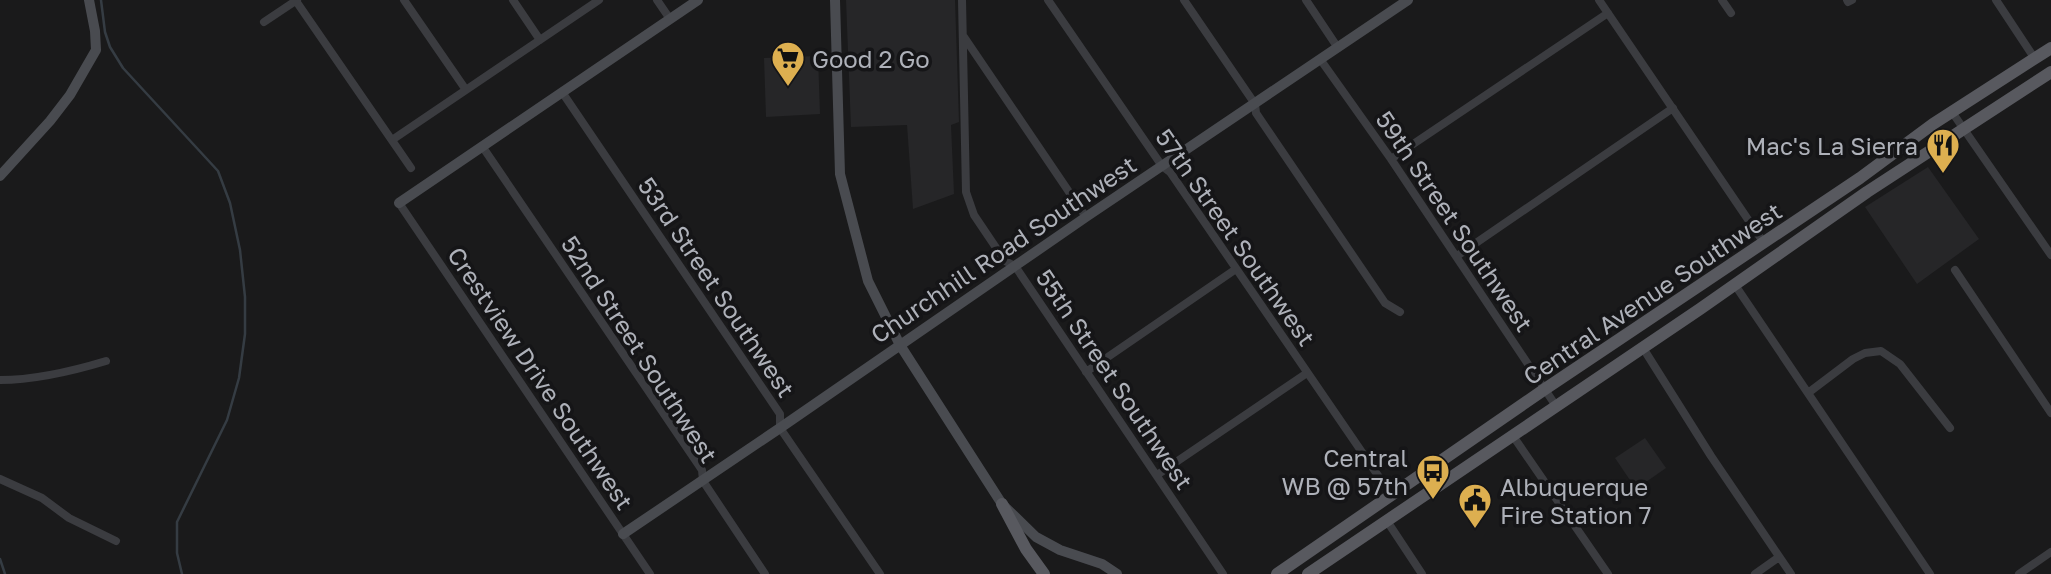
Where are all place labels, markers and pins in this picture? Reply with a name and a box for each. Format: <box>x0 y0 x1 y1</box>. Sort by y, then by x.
supermarket icon: Good 2 Go <box>769 39 807 88</box>
place label: Good 2 Go <box>812 44 930 73</box>
restaurant icon: Mac's La Sierra <box>1924 126 1962 175</box>
place label: Mac's La Sierra <box>1746 131 1918 160</box>
place label: Central WB @ 57th <box>1281 443 1408 500</box>
bus stop icon: Central WB @ 57th <box>1414 452 1452 501</box>
place label: Albuquerque Fire Station 7 <box>1500 472 1651 529</box>
public building icon: Albuquerque Fire Station 7 <box>1456 481 1494 530</box>

